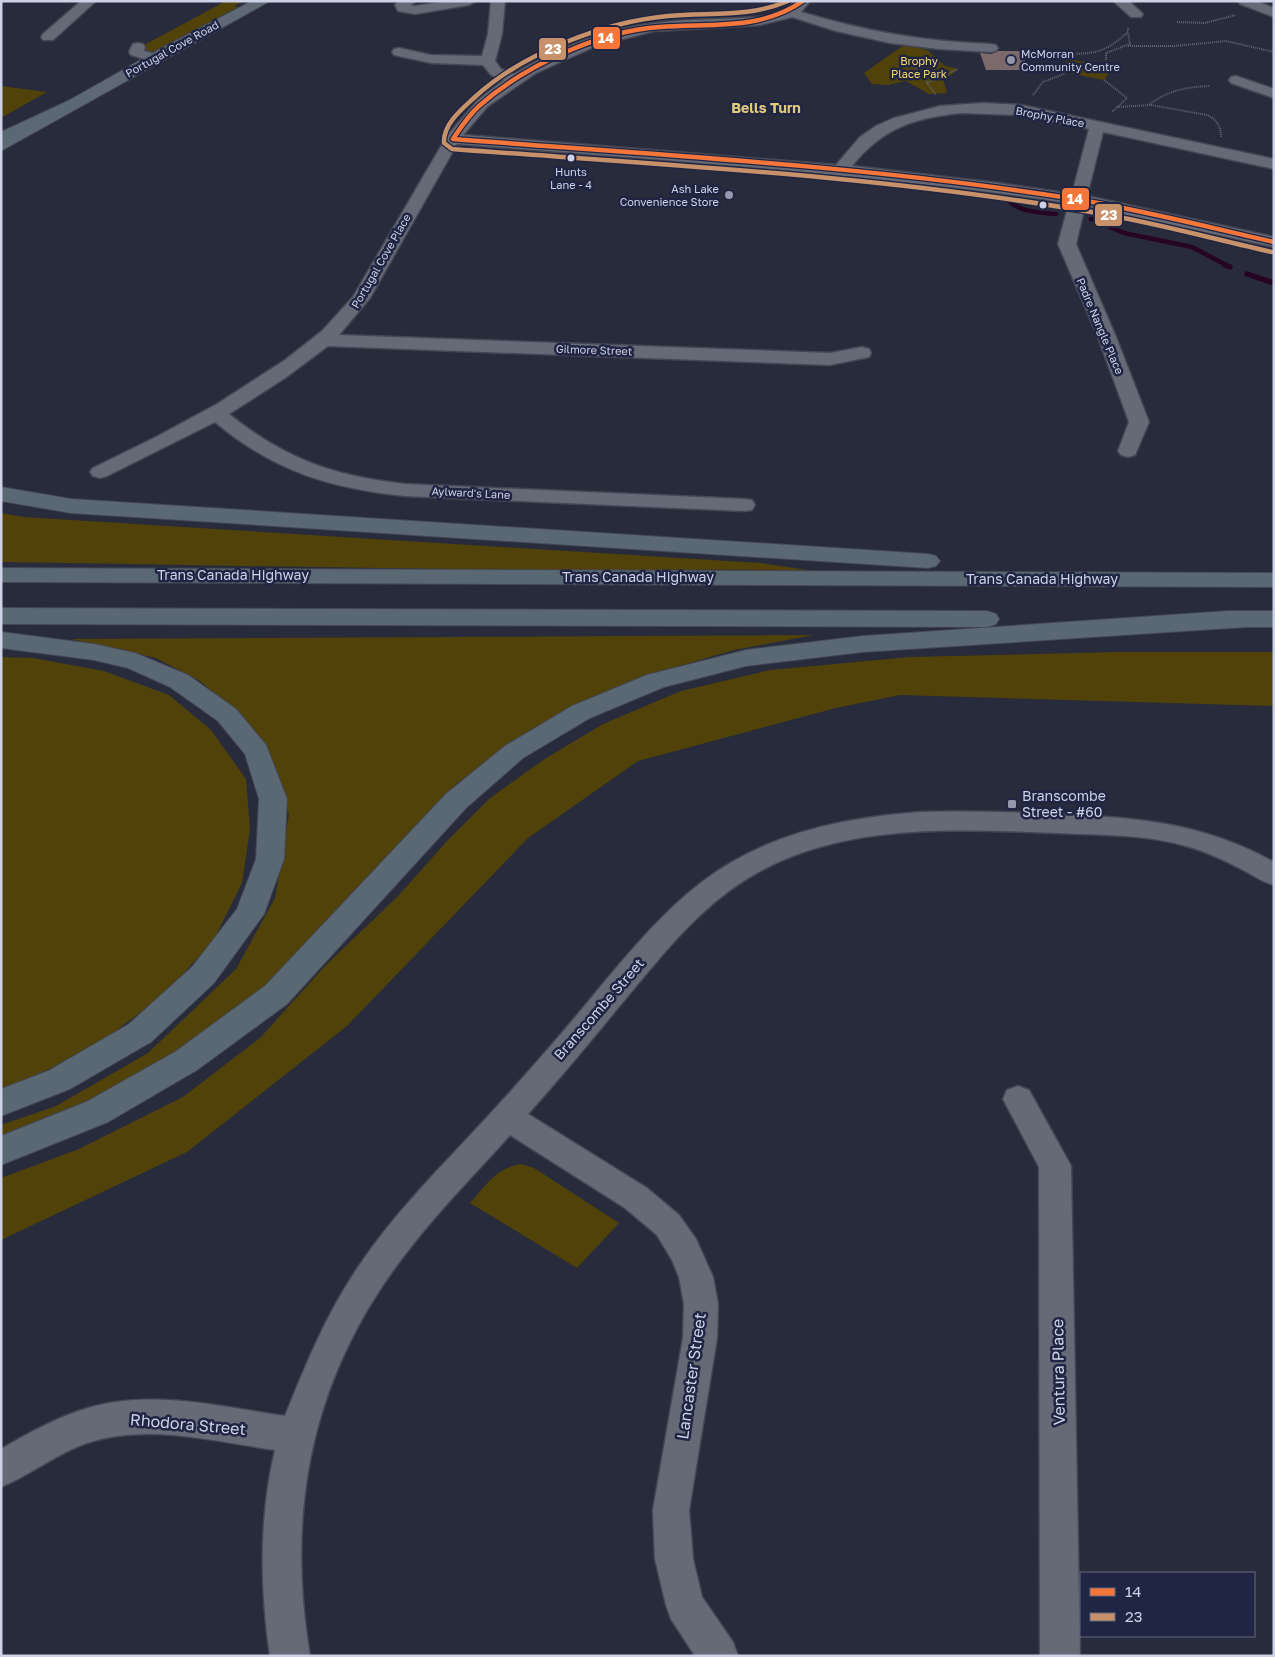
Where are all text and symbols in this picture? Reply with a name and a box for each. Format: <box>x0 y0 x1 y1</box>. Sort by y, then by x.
street label: Portugal Cove Road <box>123 18 221 80</box>
line badge: 14 <box>592 26 621 50</box>
text: 14 <box>598 29 614 46</box>
line badge: 23 <box>538 37 567 61</box>
text: 23 <box>544 40 562 57</box>
place label: McMorran Community Centre <box>1021 47 1120 73</box>
park label: Brophy Place Park <box>891 54 947 80</box>
marker: McMorran Community Centre <box>1005 54 1017 66</box>
district label: Bells Turn <box>731 99 801 116</box>
street label: Brophy Place <box>1015 103 1086 130</box>
marker: Hunts Lane - 4 <box>566 153 576 163</box>
place label: Hunts Lane - 4 <box>550 165 592 191</box>
place label: Ash Lake Convenience Store <box>620 182 719 208</box>
line badge: 14 <box>1061 187 1090 211</box>
marker: Ash Lake Convenience Store <box>723 189 735 201</box>
text: 14 <box>1067 190 1083 207</box>
unlabelled marker <box>1038 200 1048 210</box>
line badge: 23 <box>1094 203 1123 227</box>
text: 23 <box>1100 206 1118 223</box>
street label: Portugal Cove Place <box>348 211 413 310</box>
street label: Padre Nangle Place <box>1074 276 1127 376</box>
street label: Gilmore Street <box>556 342 632 357</box>
street label: Aylward's Lane <box>431 484 511 501</box>
street label: Trans Canada Highway <box>157 566 309 583</box>
street label: Trans Canada Highway <box>562 568 714 585</box>
street label: Trans Canada Highway <box>966 570 1118 587</box>
place label: Branscombe Street - #60 <box>1022 787 1106 820</box>
marker: Branscombe Street - #60 <box>1006 798 1018 810</box>
street label: Branscombe Street <box>550 955 647 1063</box>
street label: Lancaster Street <box>672 1311 710 1441</box>
street label: Ventura Place <box>1047 1319 1069 1425</box>
street label: Rhodora Street <box>129 1409 247 1439</box>
legend <box>1080 1572 1255 1637</box>
text: 14 <box>1125 1582 1141 1600</box>
text: 23 <box>1125 1607 1142 1625</box>

